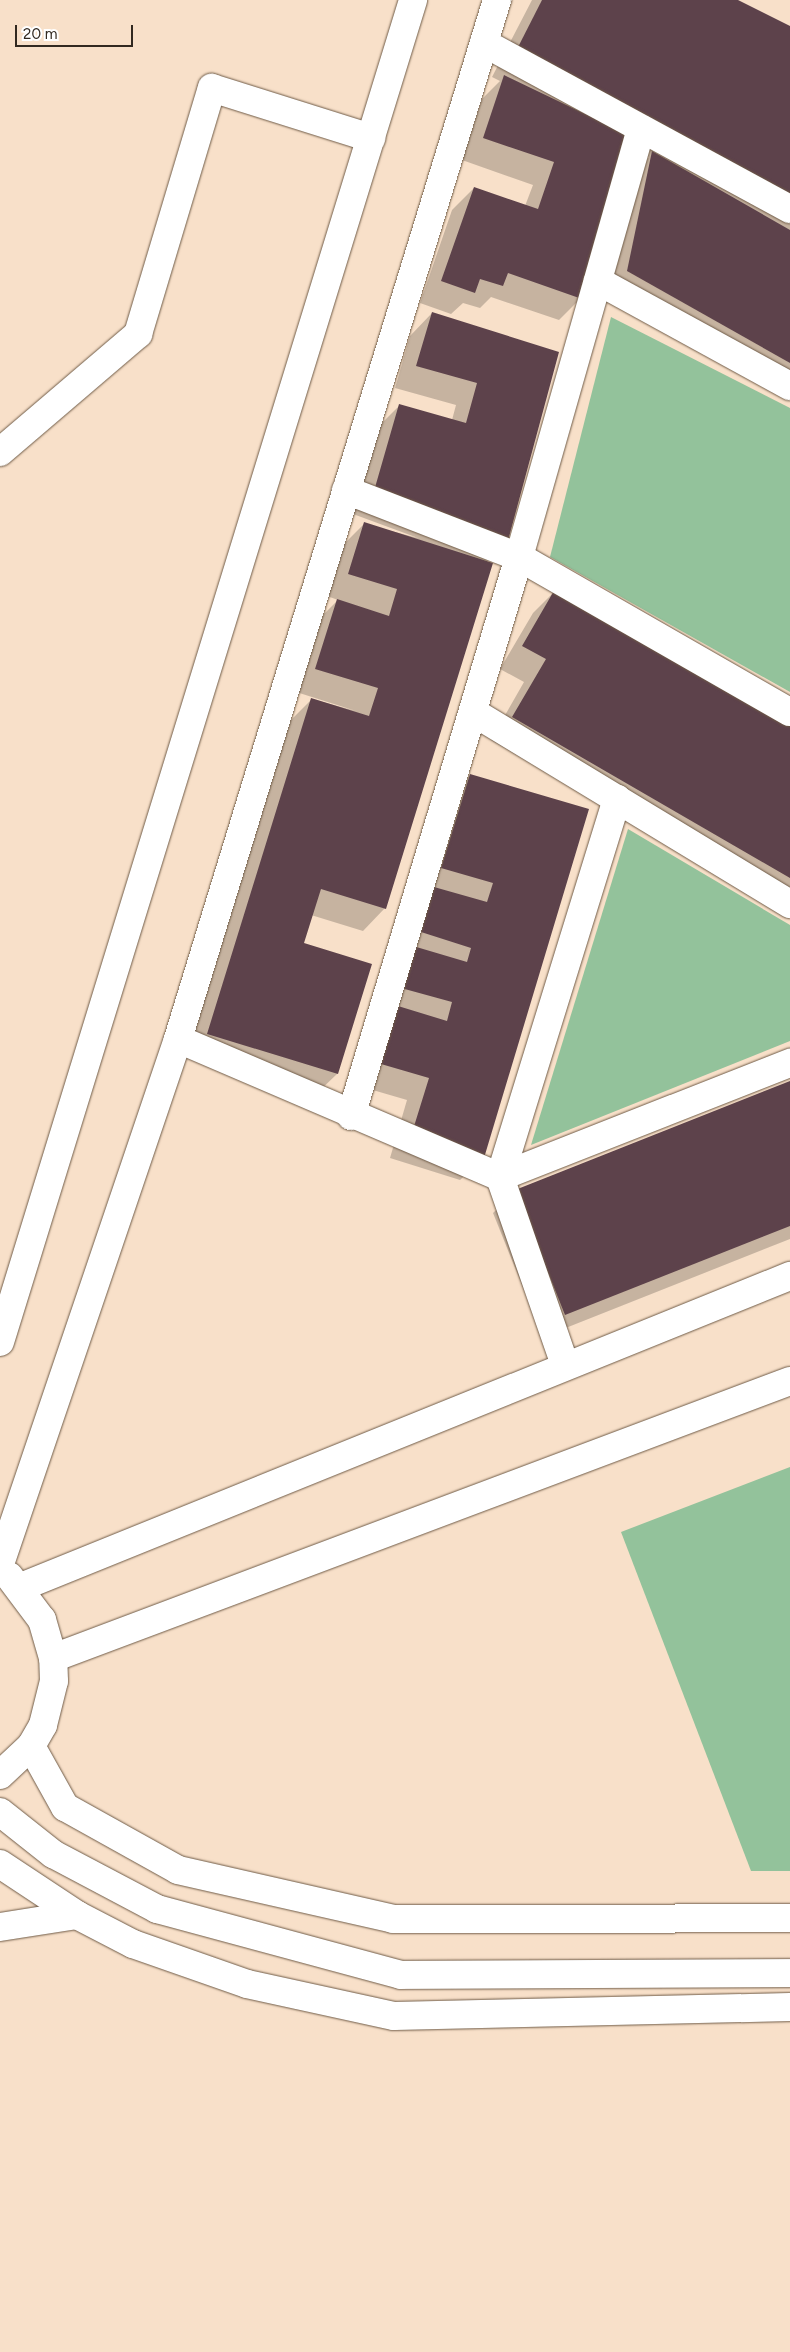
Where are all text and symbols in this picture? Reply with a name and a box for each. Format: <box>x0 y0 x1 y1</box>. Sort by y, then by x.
scale bar <box>18 15 135 47</box>
text: 20 m <box>23 25 57 43</box>

